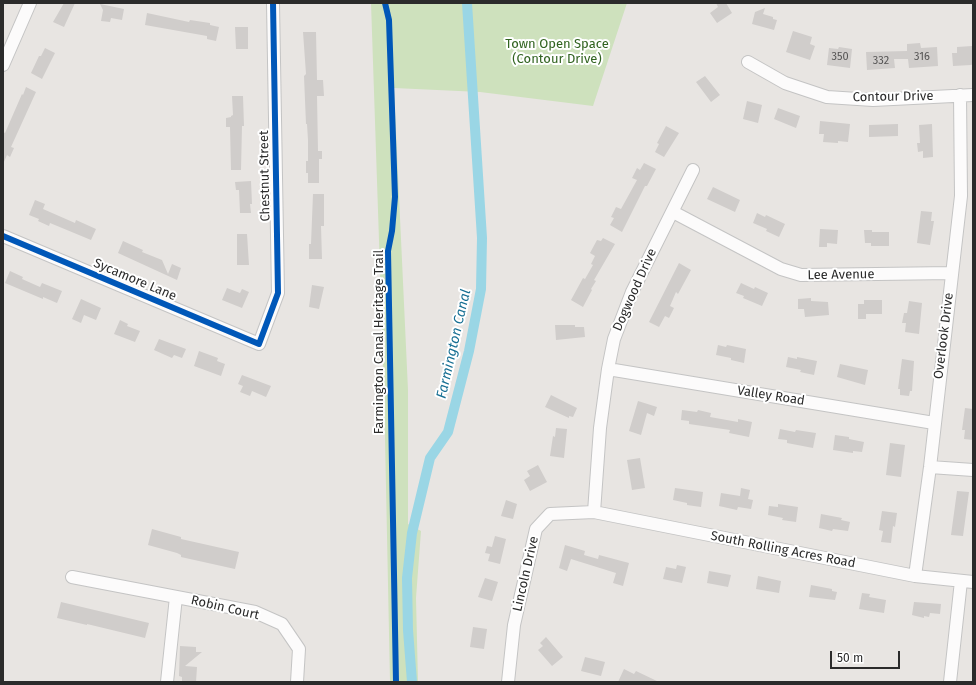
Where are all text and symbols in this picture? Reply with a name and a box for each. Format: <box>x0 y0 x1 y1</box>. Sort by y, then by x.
park label: Town Open Space (Contour Drive) <box>505 36 609 67</box>
house number: 350 <box>831 50 849 64</box>
house number: 316 <box>914 50 930 64</box>
house number: 332 <box>873 54 889 68</box>
street label: Contour Drive <box>852 88 934 106</box>
street label: Chestnut Street <box>256 130 274 222</box>
street label: Dogwood Drive <box>610 246 660 334</box>
street label: Farmington Canal Heritage Trail <box>371 250 387 434</box>
street label: Sycamore Lane <box>91 256 179 304</box>
street label: Lee Avenue <box>807 267 875 283</box>
water label: Farmington Canal <box>433 288 475 400</box>
street label: Overlook Drive <box>931 292 957 380</box>
street label: Valley Road <box>736 383 806 409</box>
street label: South Rolling Acres Road <box>709 528 857 572</box>
street label: Lincoln Drive <box>510 535 542 613</box>
street label: Robin Court <box>189 593 261 623</box>
scale bar <box>832 643 902 669</box>
text: 50 m <box>837 651 863 665</box>

